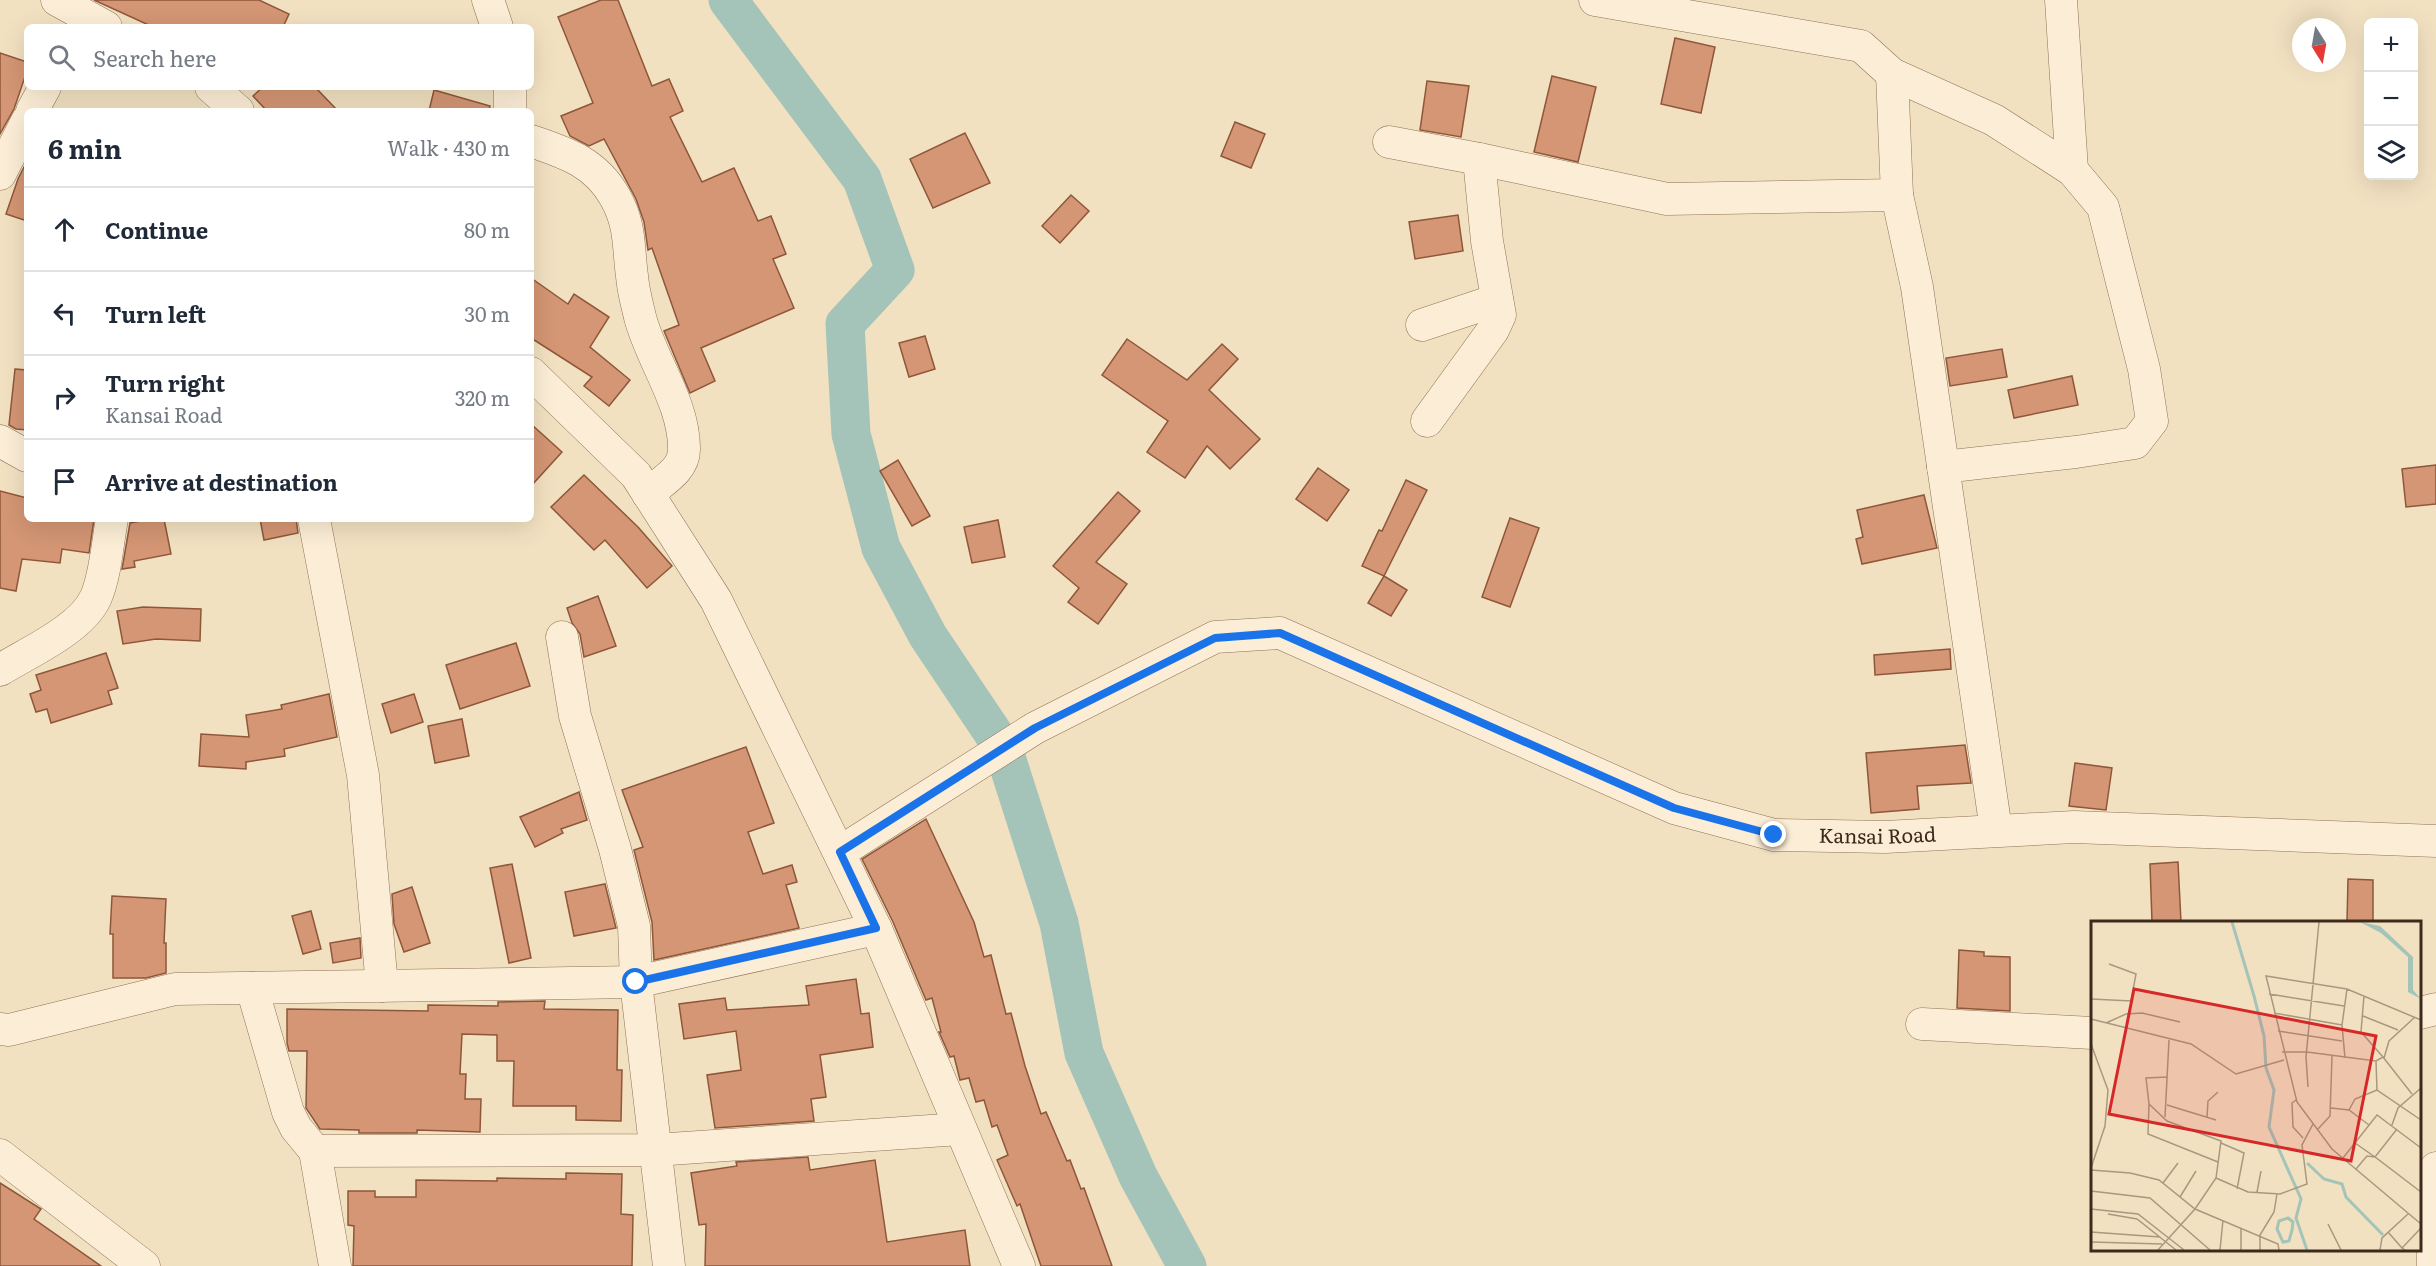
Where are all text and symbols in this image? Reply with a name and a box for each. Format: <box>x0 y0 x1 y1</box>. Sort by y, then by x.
north arrow <box>2292 18 2346 72</box>
map controls <box>2364 18 2418 180</box>
button: + <box>2364 18 2418 72</box>
search box <box>24 24 534 90</box>
icon: search <box>45 41 78 74</box>
text: Search here <box>93 41 216 74</box>
button: − <box>2364 72 2418 126</box>
button: layers <box>2364 126 2418 180</box>
text: 6 min <box>48 128 122 167</box>
text: Walk · 430 m <box>387 132 510 162</box>
icon: ahead <box>48 213 81 246</box>
text: Continue <box>105 213 208 246</box>
text: 80 m <box>464 214 510 244</box>
icon: left <box>48 297 81 330</box>
text: Turn left <box>105 297 206 330</box>
text: 30 m <box>464 298 510 328</box>
text: Turn right <box>105 366 225 399</box>
icon: right <box>48 381 81 414</box>
text: 320 m <box>455 382 510 412</box>
text: Kansai Road <box>105 399 222 429</box>
icon: arrive <box>48 465 81 498</box>
text: Arrive at destination <box>105 465 338 498</box>
street label: Kansai Road <box>1818 817 1937 850</box>
route end <box>1760 821 1786 847</box>
inset map <box>2091 921 2421 1251</box>
route start <box>622 968 648 994</box>

